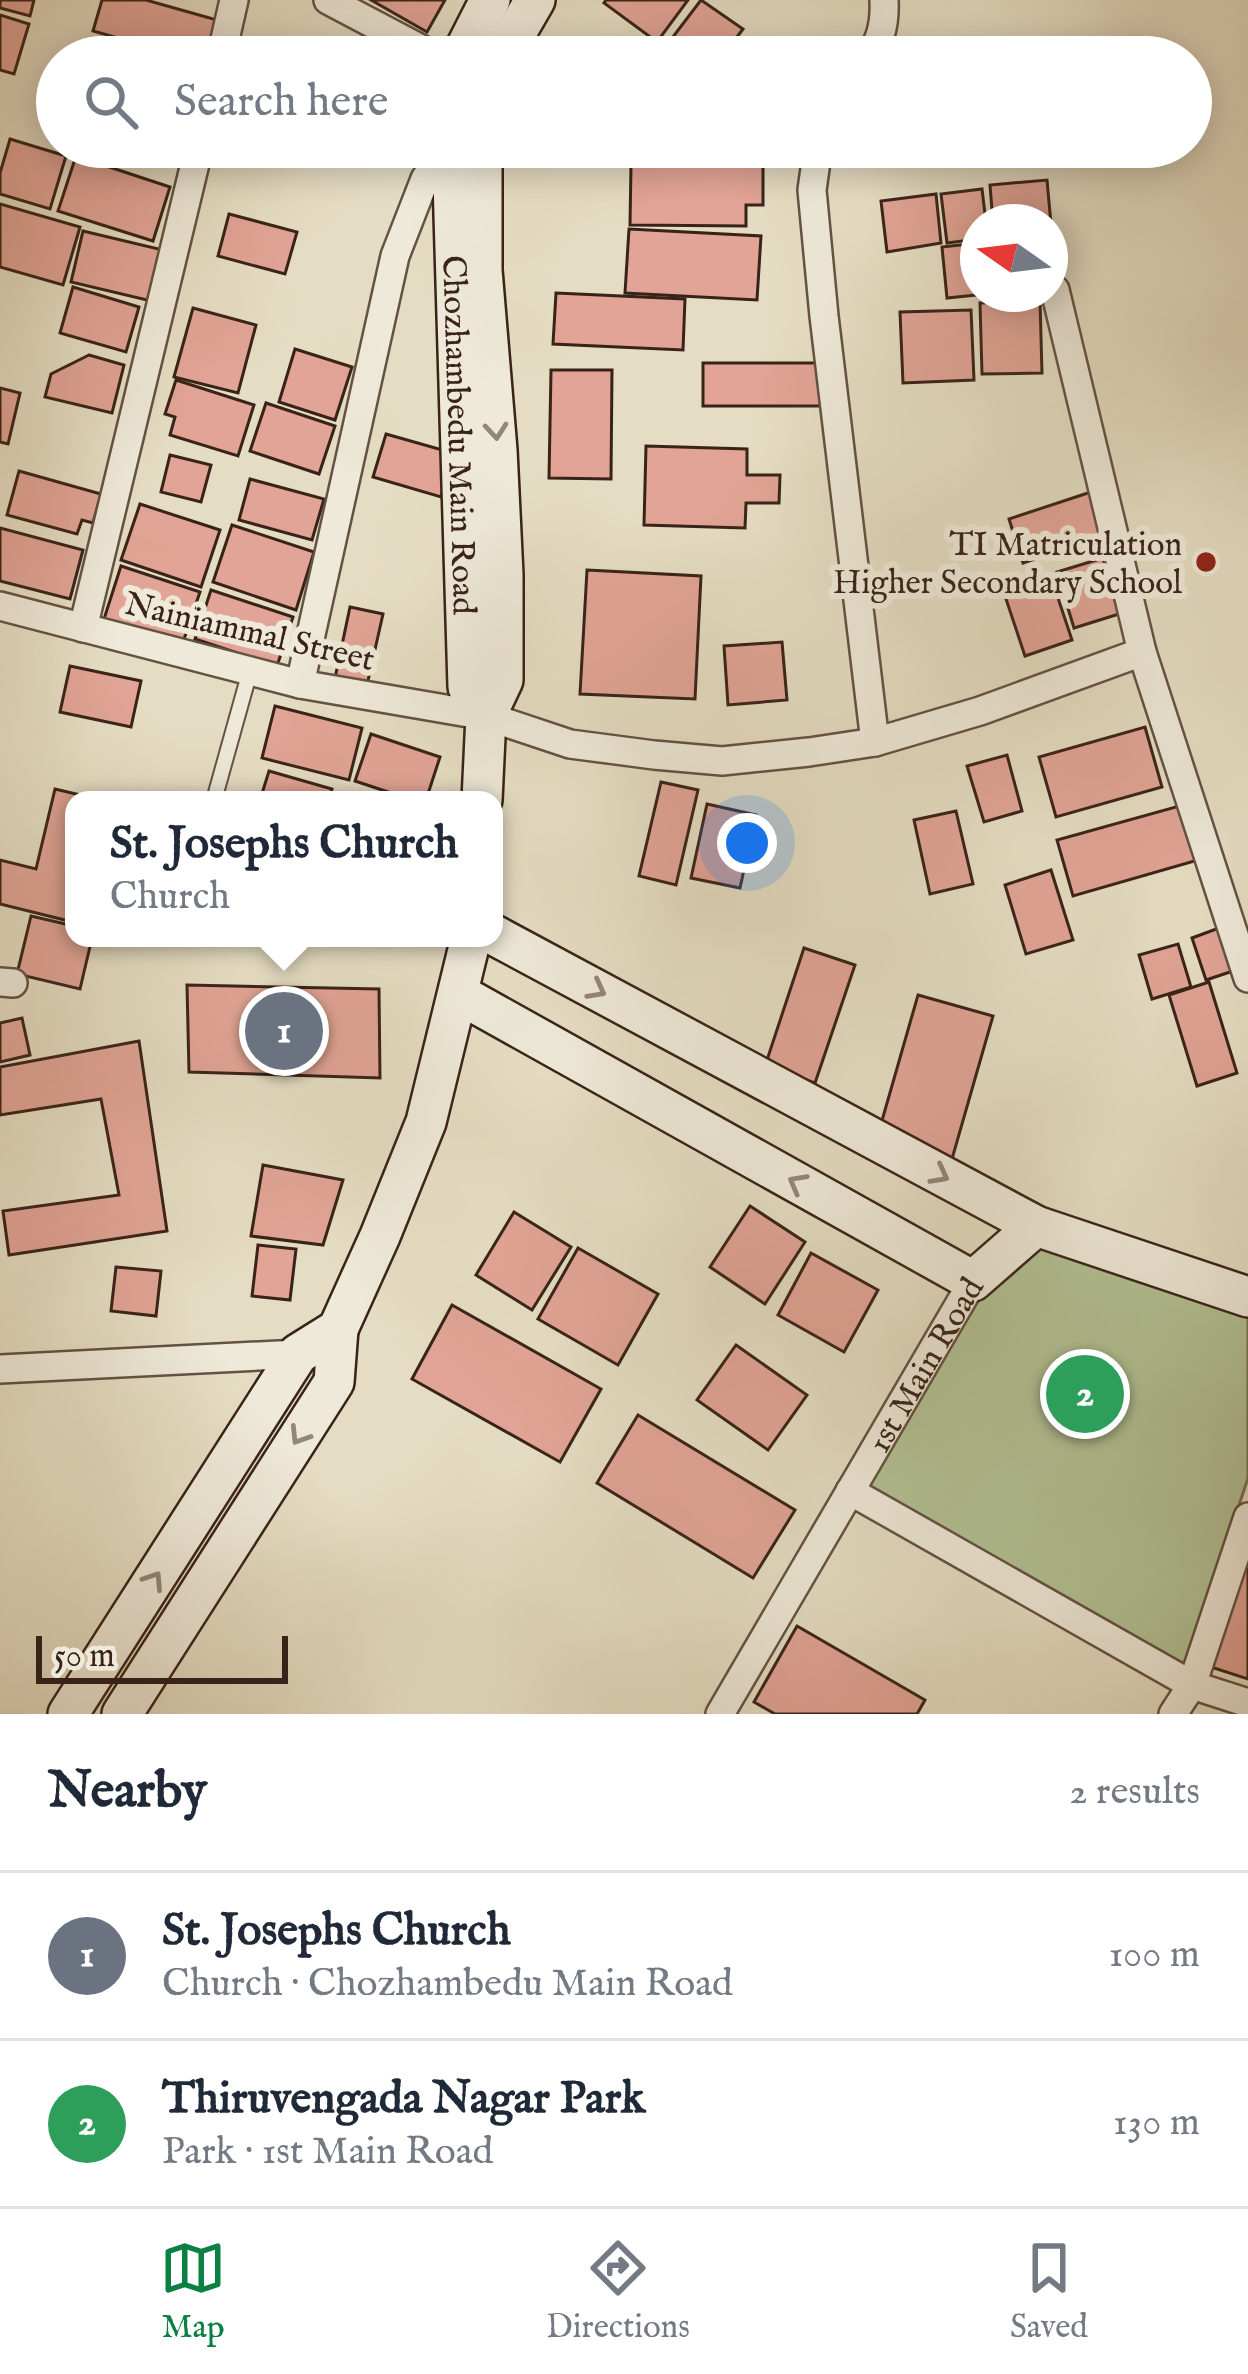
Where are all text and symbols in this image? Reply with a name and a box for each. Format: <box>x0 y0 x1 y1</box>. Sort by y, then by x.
search box <box>36 36 1212 168</box>
icon: search <box>78 69 144 135</box>
text: Search here <box>174 74 388 131</box>
north arrow <box>960 204 1068 312</box>
street label: Chozhambedu Main Road <box>431 255 484 616</box>
one-way arrow <box>483 422 508 441</box>
place label: TI Matriculation Higher Secondary School <box>833 525 1182 605</box>
marker: TI Matriculation Higher Secondary School <box>1193 549 1219 575</box>
street label: Nainiammal Street <box>120 584 378 682</box>
popup <box>65 791 503 947</box>
your location <box>717 813 777 873</box>
text: St. Josephs Church <box>110 816 458 873</box>
text: Church <box>110 873 230 922</box>
one-way arrow <box>585 976 606 999</box>
pin: 1 <box>245 986 323 1076</box>
one-way arrow <box>928 1161 949 1184</box>
one-way arrow <box>789 1175 810 1198</box>
street label: 1st Main Road <box>859 1270 995 1461</box>
pin: 2 <box>1046 1349 1124 1439</box>
one-way arrow <box>292 1422 314 1444</box>
one-way arrow <box>139 1571 162 1593</box>
scale bar <box>36 1630 288 1683</box>
text: 50 m <box>54 1636 115 1678</box>
text: Nearby <box>48 1760 207 1825</box>
text: 2 results <box>1069 1768 1200 1817</box>
text: St. Josephs Church <box>162 1903 511 1960</box>
text: 1 <box>80 1931 94 1980</box>
text: 100 m <box>1109 1931 1200 1980</box>
text: Church · Chozhambedu Main Road <box>162 1960 733 2009</box>
text: Thiruvengada Nagar Park <box>162 2071 645 2128</box>
text: 2 <box>78 2099 96 2148</box>
text: 130 m <box>1113 2099 1200 2148</box>
text: Park · 1st Main Road <box>162 2128 493 2177</box>
tab: Map <box>160 2235 226 2349</box>
tab: Directions <box>546 2235 690 2349</box>
tab: Saved <box>1010 2235 1088 2349</box>

